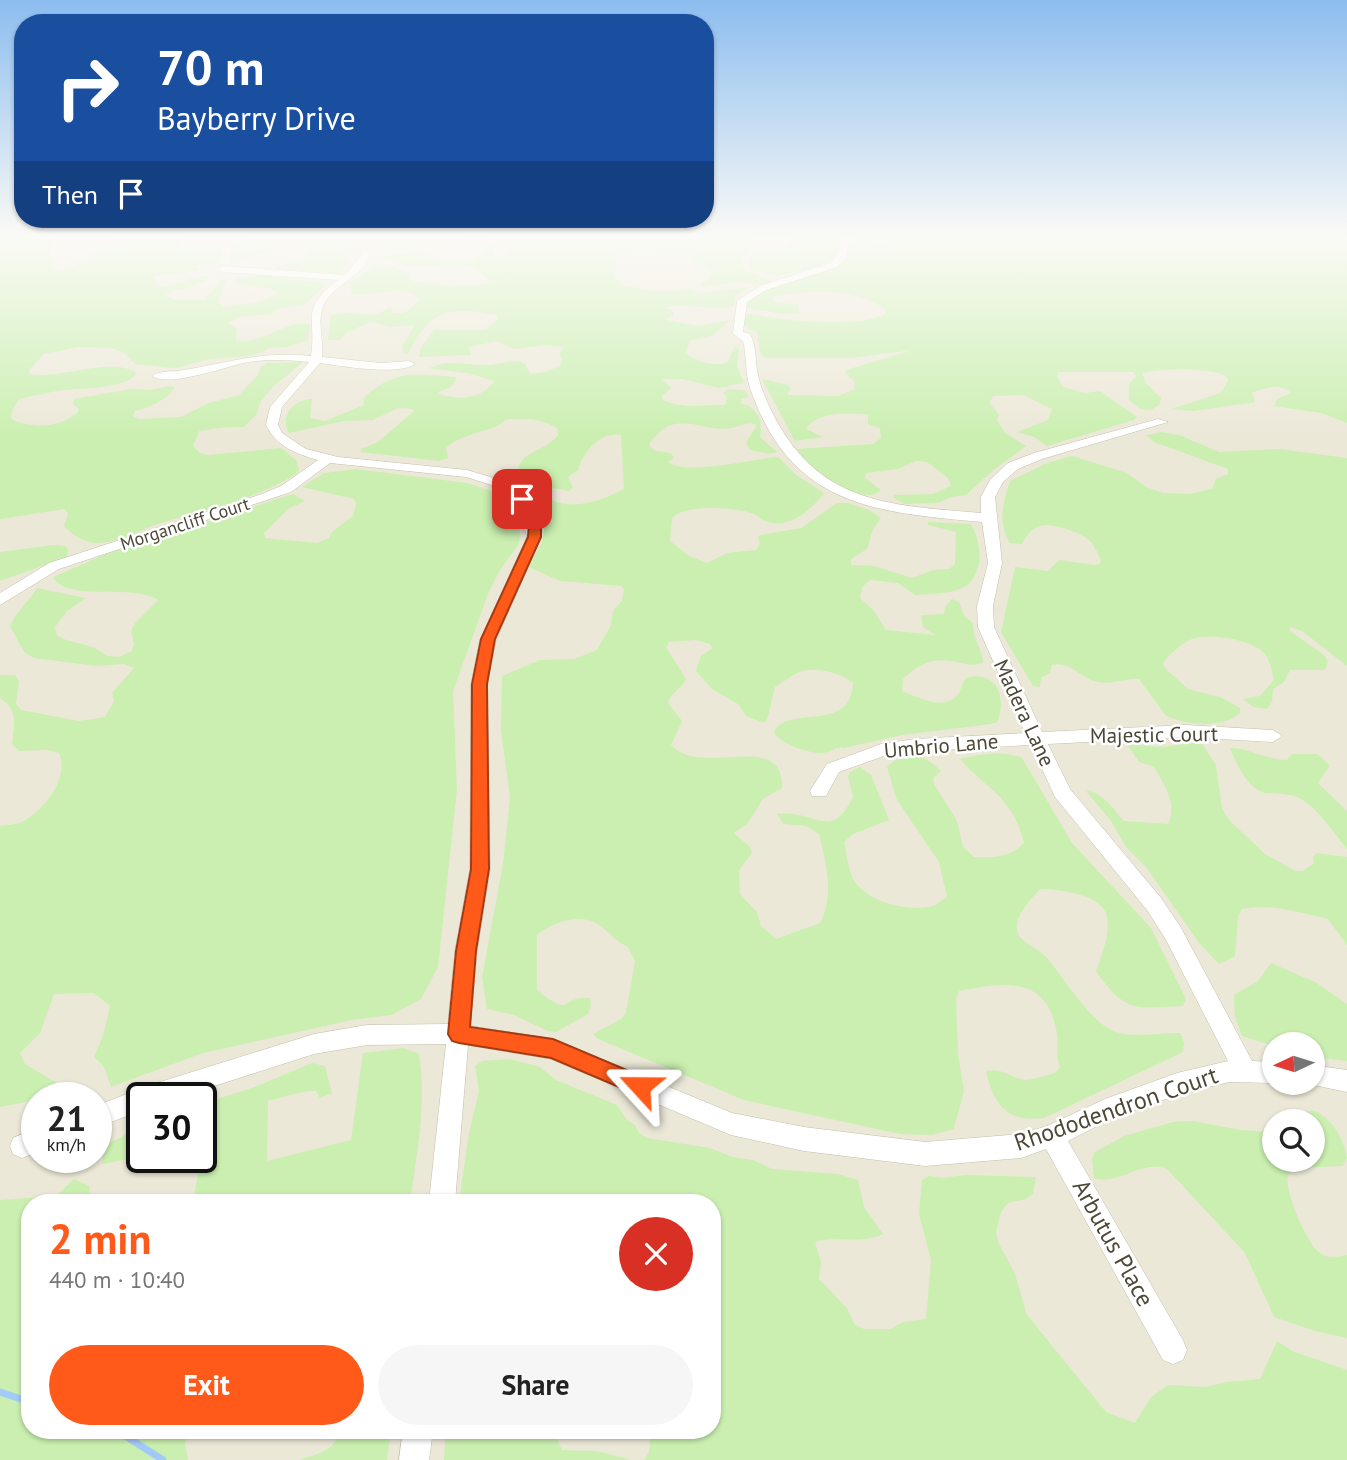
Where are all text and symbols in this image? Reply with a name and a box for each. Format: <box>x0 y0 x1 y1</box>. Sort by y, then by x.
text: 70 m <box>157 35 264 99</box>
icon: right <box>42 42 133 133</box>
text: Bayberry Drive <box>157 97 356 139</box>
icon: arrive <box>112 175 150 213</box>
text: Then <box>42 178 98 211</box>
pin <box>492 469 552 529</box>
icon: arrive <box>503 480 541 518</box>
street label: Morgancliff Court <box>117 492 252 555</box>
street label: Madera Lane <box>988 655 1061 771</box>
street label: Majestic Court <box>1090 720 1218 749</box>
street label: Umbrio Lane <box>883 727 999 764</box>
north arrow <box>1262 1032 1325 1096</box>
map controls <box>1262 1032 1325 1172</box>
position arrow <box>603 1049 677 1123</box>
street label: Rhododendron Court <box>1010 1059 1222 1158</box>
speed limit sign: 30 <box>126 1082 217 1173</box>
text: 21 <box>47 1095 86 1141</box>
button: search <box>1262 1109 1325 1172</box>
text: km/h <box>47 1133 86 1156</box>
street label: Arbutus Place <box>1066 1174 1161 1312</box>
text: 2 min <box>49 1211 151 1266</box>
button: close <box>619 1217 693 1291</box>
text: 440 m · 10:40 <box>49 1265 185 1294</box>
button: Exit <box>49 1345 364 1425</box>
button: Share <box>378 1345 693 1425</box>

